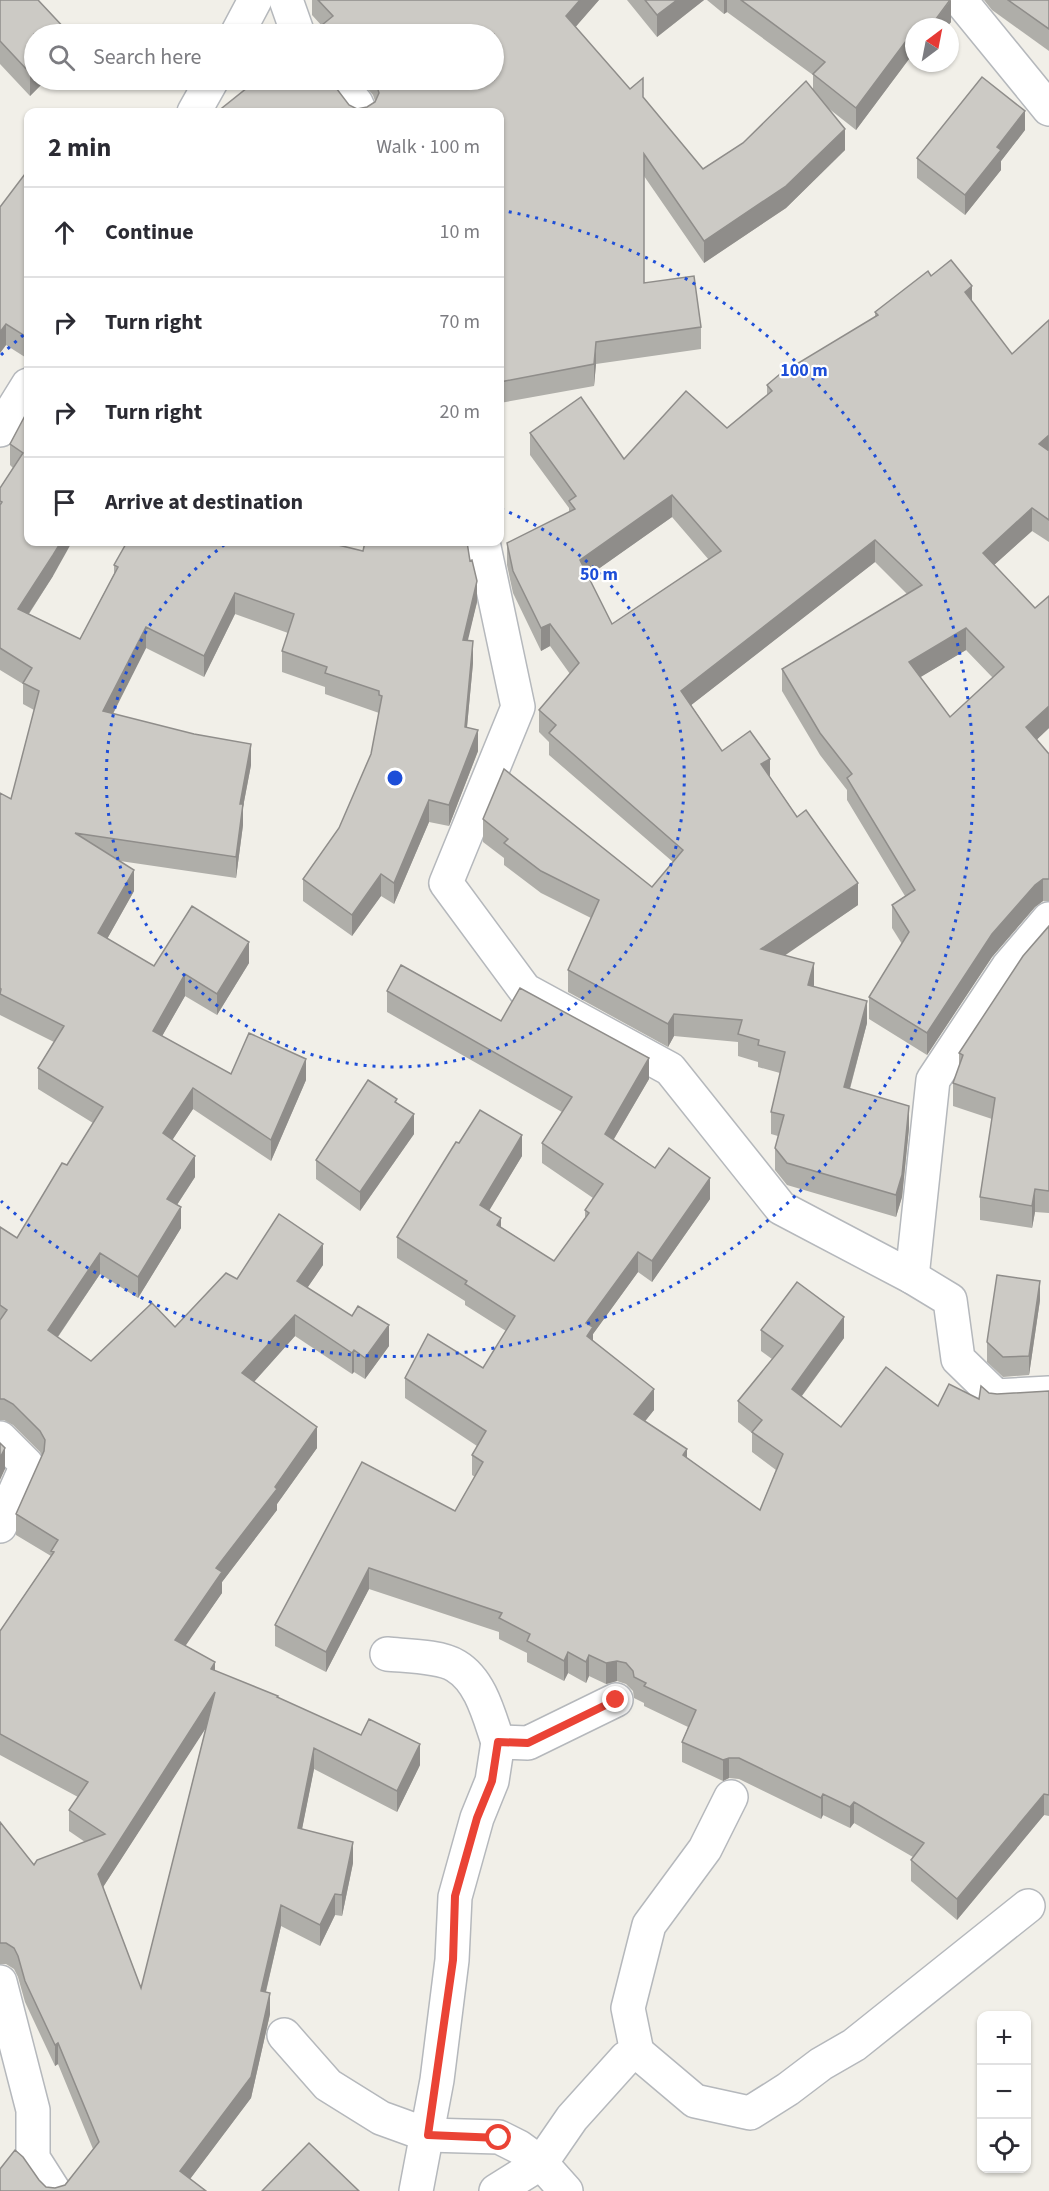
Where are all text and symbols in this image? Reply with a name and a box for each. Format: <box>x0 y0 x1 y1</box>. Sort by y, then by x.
north arrow <box>905 18 959 72</box>
search box <box>24 24 504 90</box>
icon: search <box>45 41 78 74</box>
text: Search here <box>93 41 201 73</box>
text: 2 min <box>48 129 111 166</box>
text: Walk · 100 m <box>376 133 480 161</box>
icon: ahead <box>48 216 81 249</box>
text: Continue <box>105 216 194 248</box>
text: 10 m <box>440 218 480 246</box>
icon: right <box>48 306 81 339</box>
text: Turn right <box>105 306 202 338</box>
text: 70 m <box>440 308 480 336</box>
text: 100 m <box>780 358 828 383</box>
icon: right <box>48 396 81 429</box>
text: Turn right <box>105 396 202 428</box>
text: 20 m <box>440 398 480 426</box>
icon: arrive <box>48 486 81 519</box>
text: Arrive at destination <box>105 486 303 518</box>
text: 50 m <box>580 562 618 587</box>
centre of rings <box>385 768 405 788</box>
route end <box>602 1686 628 1712</box>
map controls <box>977 2011 1031 2173</box>
button: + <box>977 2011 1031 2065</box>
button: − <box>977 2065 1031 2119</box>
button: locate <box>977 2119 1031 2173</box>
route start <box>485 2124 511 2150</box>

